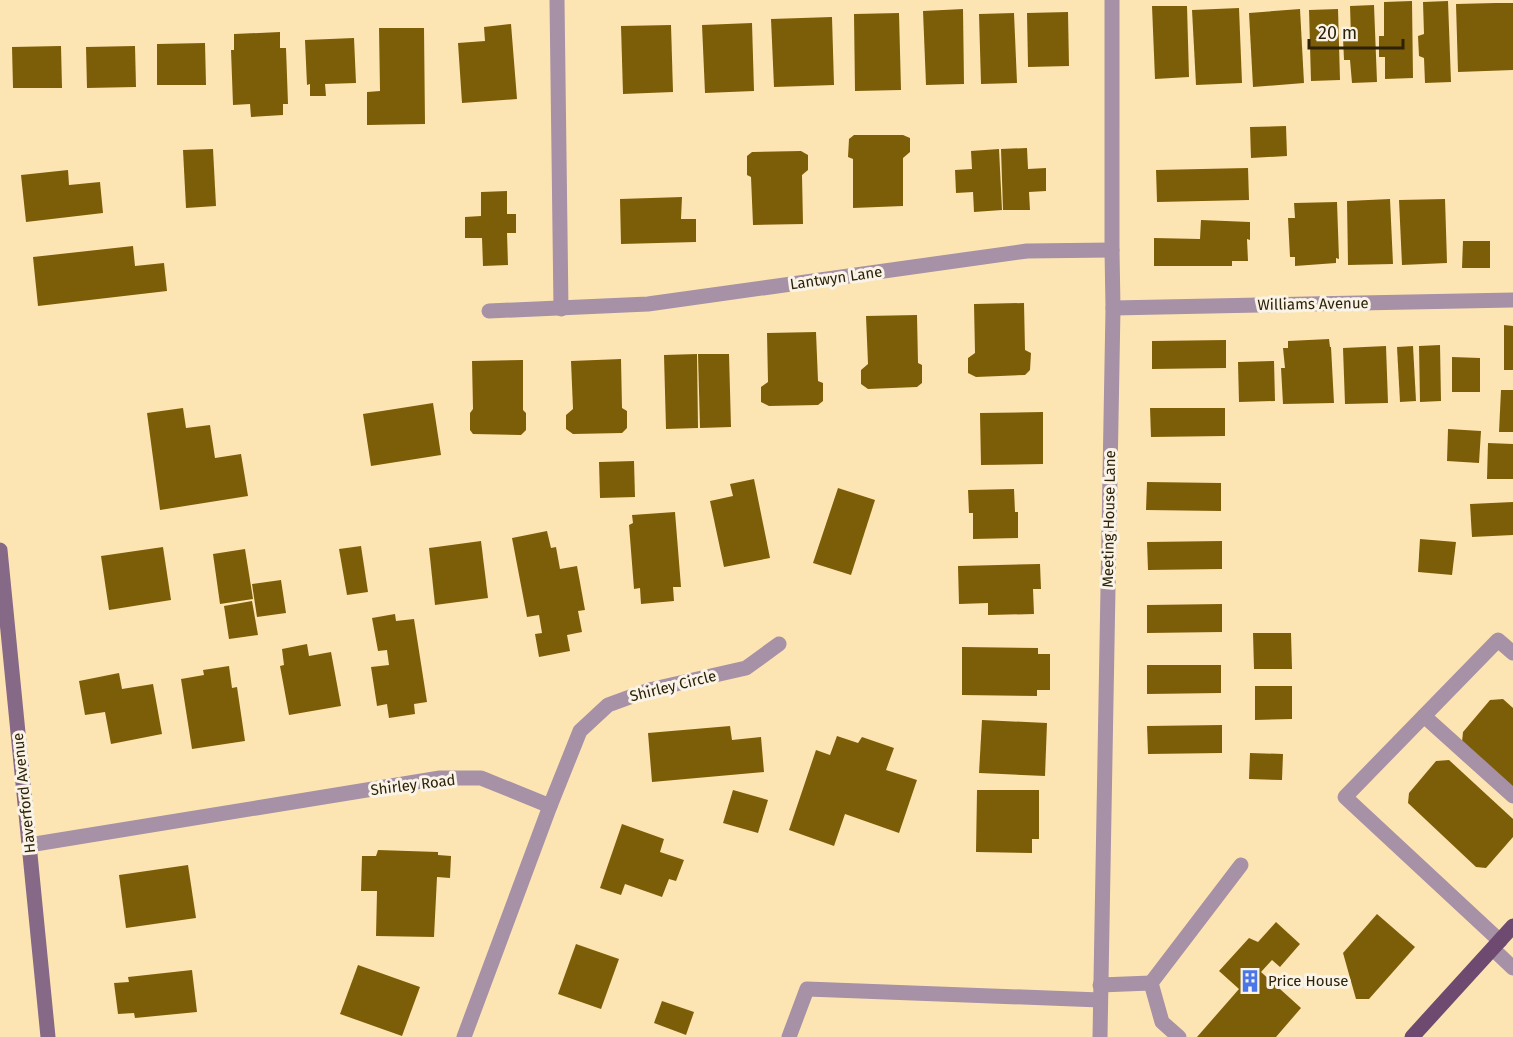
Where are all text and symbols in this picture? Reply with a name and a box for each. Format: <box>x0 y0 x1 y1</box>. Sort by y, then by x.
scale bar <box>1309 12 1404 50</box>
text: 20 m <box>1318 22 1357 44</box>
street label: Lantwyn Lane <box>789 263 883 293</box>
street label: Williams Avenue <box>1257 294 1369 314</box>
street label: Meeting House Lane <box>1099 450 1119 588</box>
street label: Shirley Circle <box>628 667 718 705</box>
street label: Haverford Avenue <box>9 732 39 854</box>
street label: Shirley Road <box>370 771 456 799</box>
building icon: Price House <box>1237 968 1263 994</box>
place label: Price House <box>1268 972 1348 990</box>

